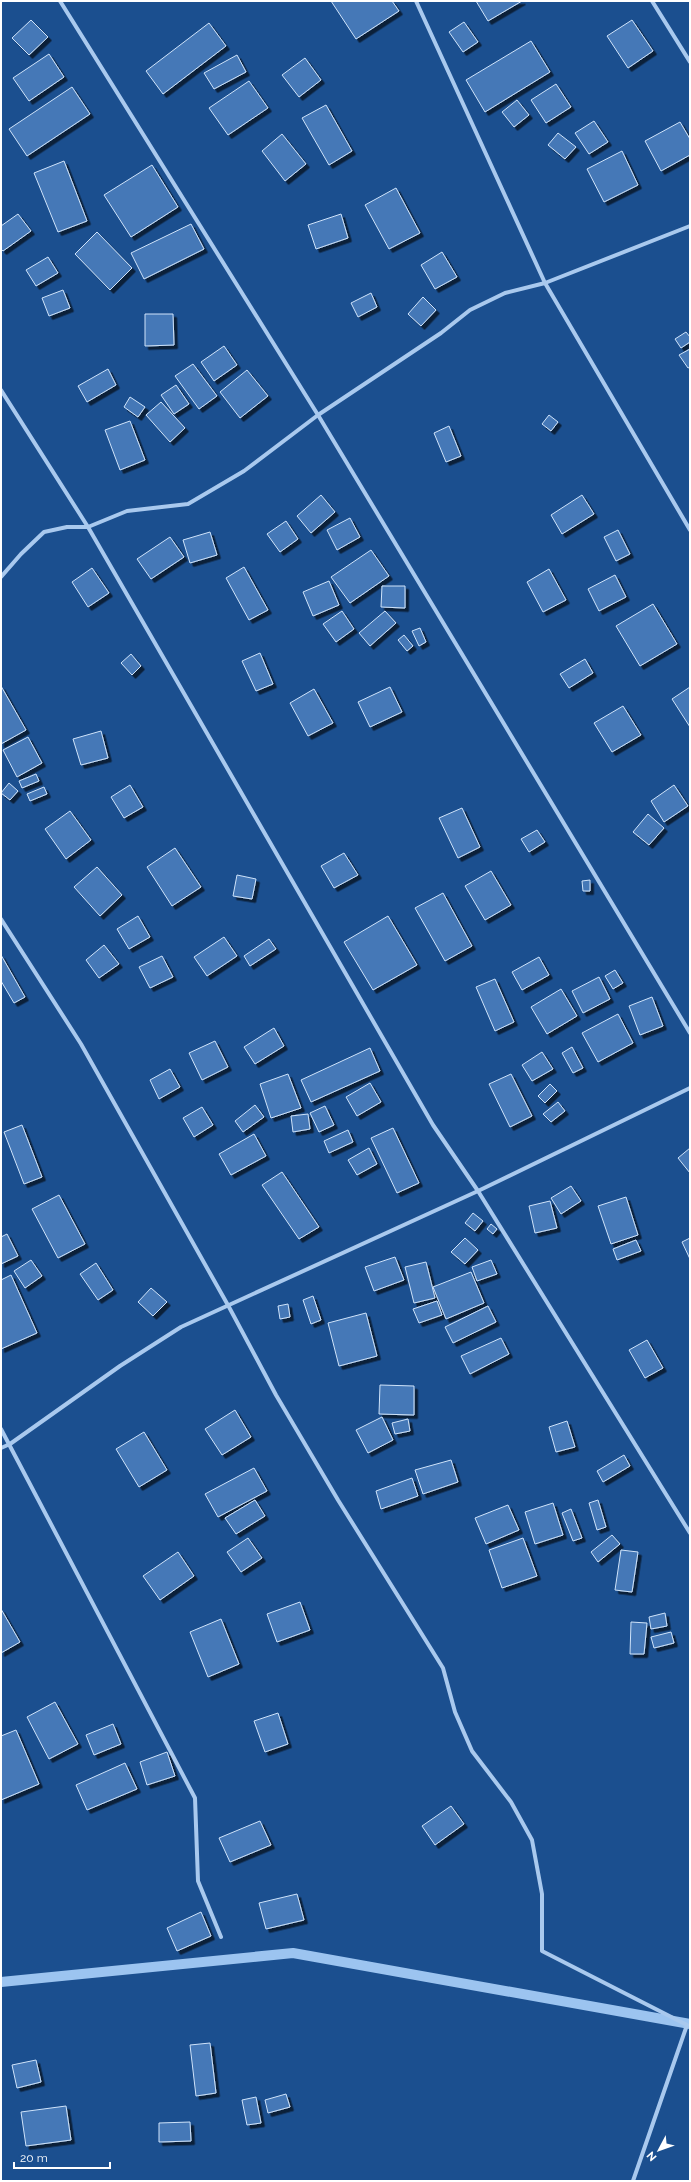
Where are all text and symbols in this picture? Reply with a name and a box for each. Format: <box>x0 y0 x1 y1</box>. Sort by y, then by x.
north arrow <box>639 2130 679 2170</box>
scale bar <box>14 2144 110 2170</box>
text: N <box>644 2149 659 2164</box>
text: 20 m <box>20 2151 48 2165</box>

